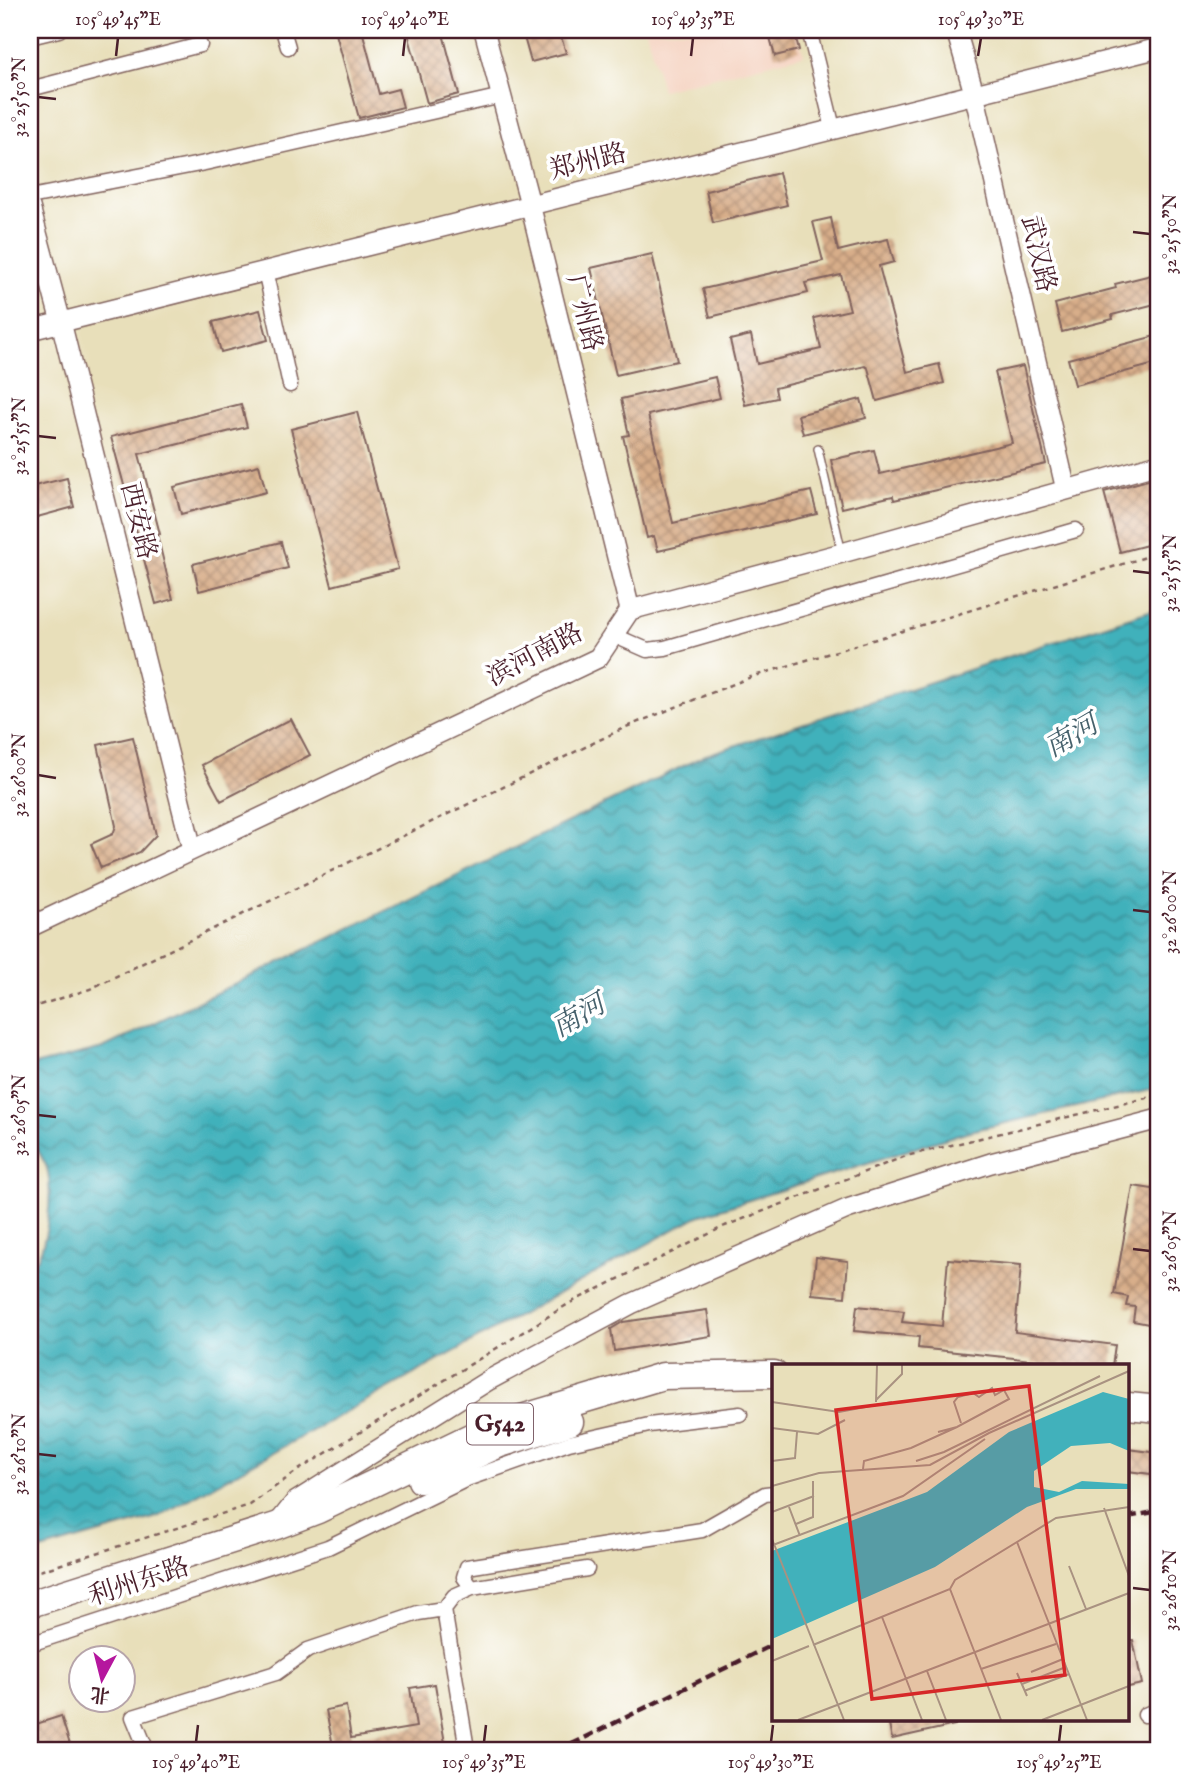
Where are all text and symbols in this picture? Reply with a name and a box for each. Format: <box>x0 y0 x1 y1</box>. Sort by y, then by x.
text: 105°49'45"E <box>75 9 161 32</box>
text: 105°49'40"E <box>361 9 449 32</box>
text: 105°49'35"E <box>651 9 735 32</box>
text: 105°49'30"E <box>938 9 1024 32</box>
text: 32°25'50"N <box>9 56 32 137</box>
street label: 郑州路 <box>546 137 630 187</box>
text: 32°25'50"N <box>1160 193 1183 274</box>
street label: 武汉路 <box>1013 212 1063 296</box>
street label: 广州路 <box>559 271 609 355</box>
text: 32°25'55"N <box>9 396 32 475</box>
street label: 西安路 <box>113 479 163 563</box>
text: 32°25'55"N <box>1160 533 1183 612</box>
street label: 滨河南路 <box>481 616 589 694</box>
water label: 南河 <box>1039 705 1109 766</box>
text: 32°26'00"N <box>9 733 32 817</box>
text: 32°26'00"N <box>1160 870 1183 954</box>
water label: 南河 <box>546 985 616 1046</box>
text: 32°26'05"N <box>9 1074 32 1156</box>
text: 32°26'05"N <box>1160 1210 1183 1292</box>
inset map <box>772 1364 1130 1722</box>
road number: G542 <box>467 1404 533 1444</box>
text: 32°26'10"N <box>9 1413 32 1495</box>
text: 32°26'10"N <box>1160 1549 1183 1631</box>
street label: 利州东路 <box>84 1550 194 1614</box>
north arrow <box>66 1644 136 1714</box>
text: 北 <box>89 1681 111 1707</box>
text: 105°49'40"E <box>152 1752 240 1775</box>
text: 105°49'35"E <box>442 1752 526 1775</box>
text: 105°49'30"E <box>728 1752 814 1775</box>
text: 105°49'25"E <box>1016 1752 1102 1775</box>

